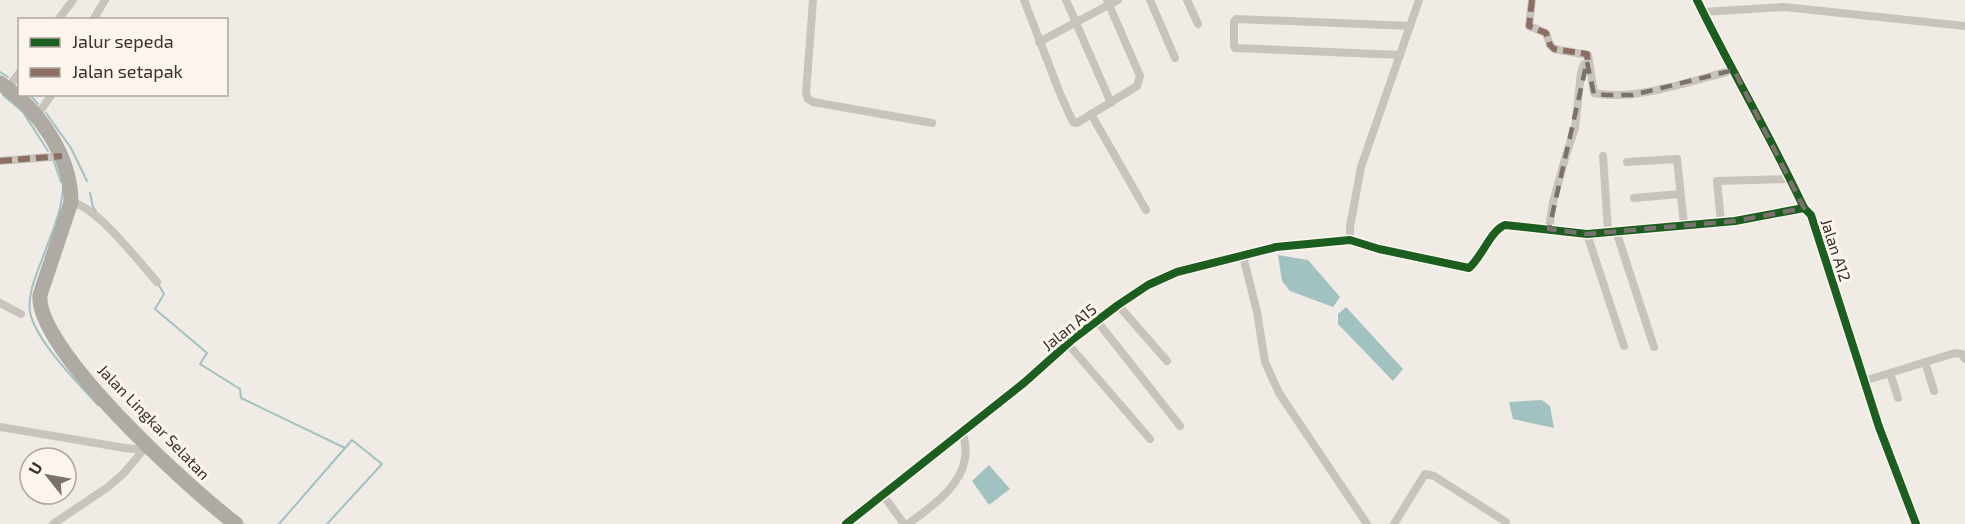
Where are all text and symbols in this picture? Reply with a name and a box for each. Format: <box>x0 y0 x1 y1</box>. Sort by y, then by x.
legend <box>18 18 228 96</box>
text: Jalur sepeda <box>72 30 174 52</box>
text: Jalan setapak <box>72 60 183 82</box>
street label: Jalan A12 <box>1817 216 1856 284</box>
street label: Jalan A15 <box>1038 299 1100 354</box>
street label: Jalan Lingkar Selatan <box>94 360 214 483</box>
north arrow <box>18 446 78 506</box>
text: U <box>24 458 46 478</box>

